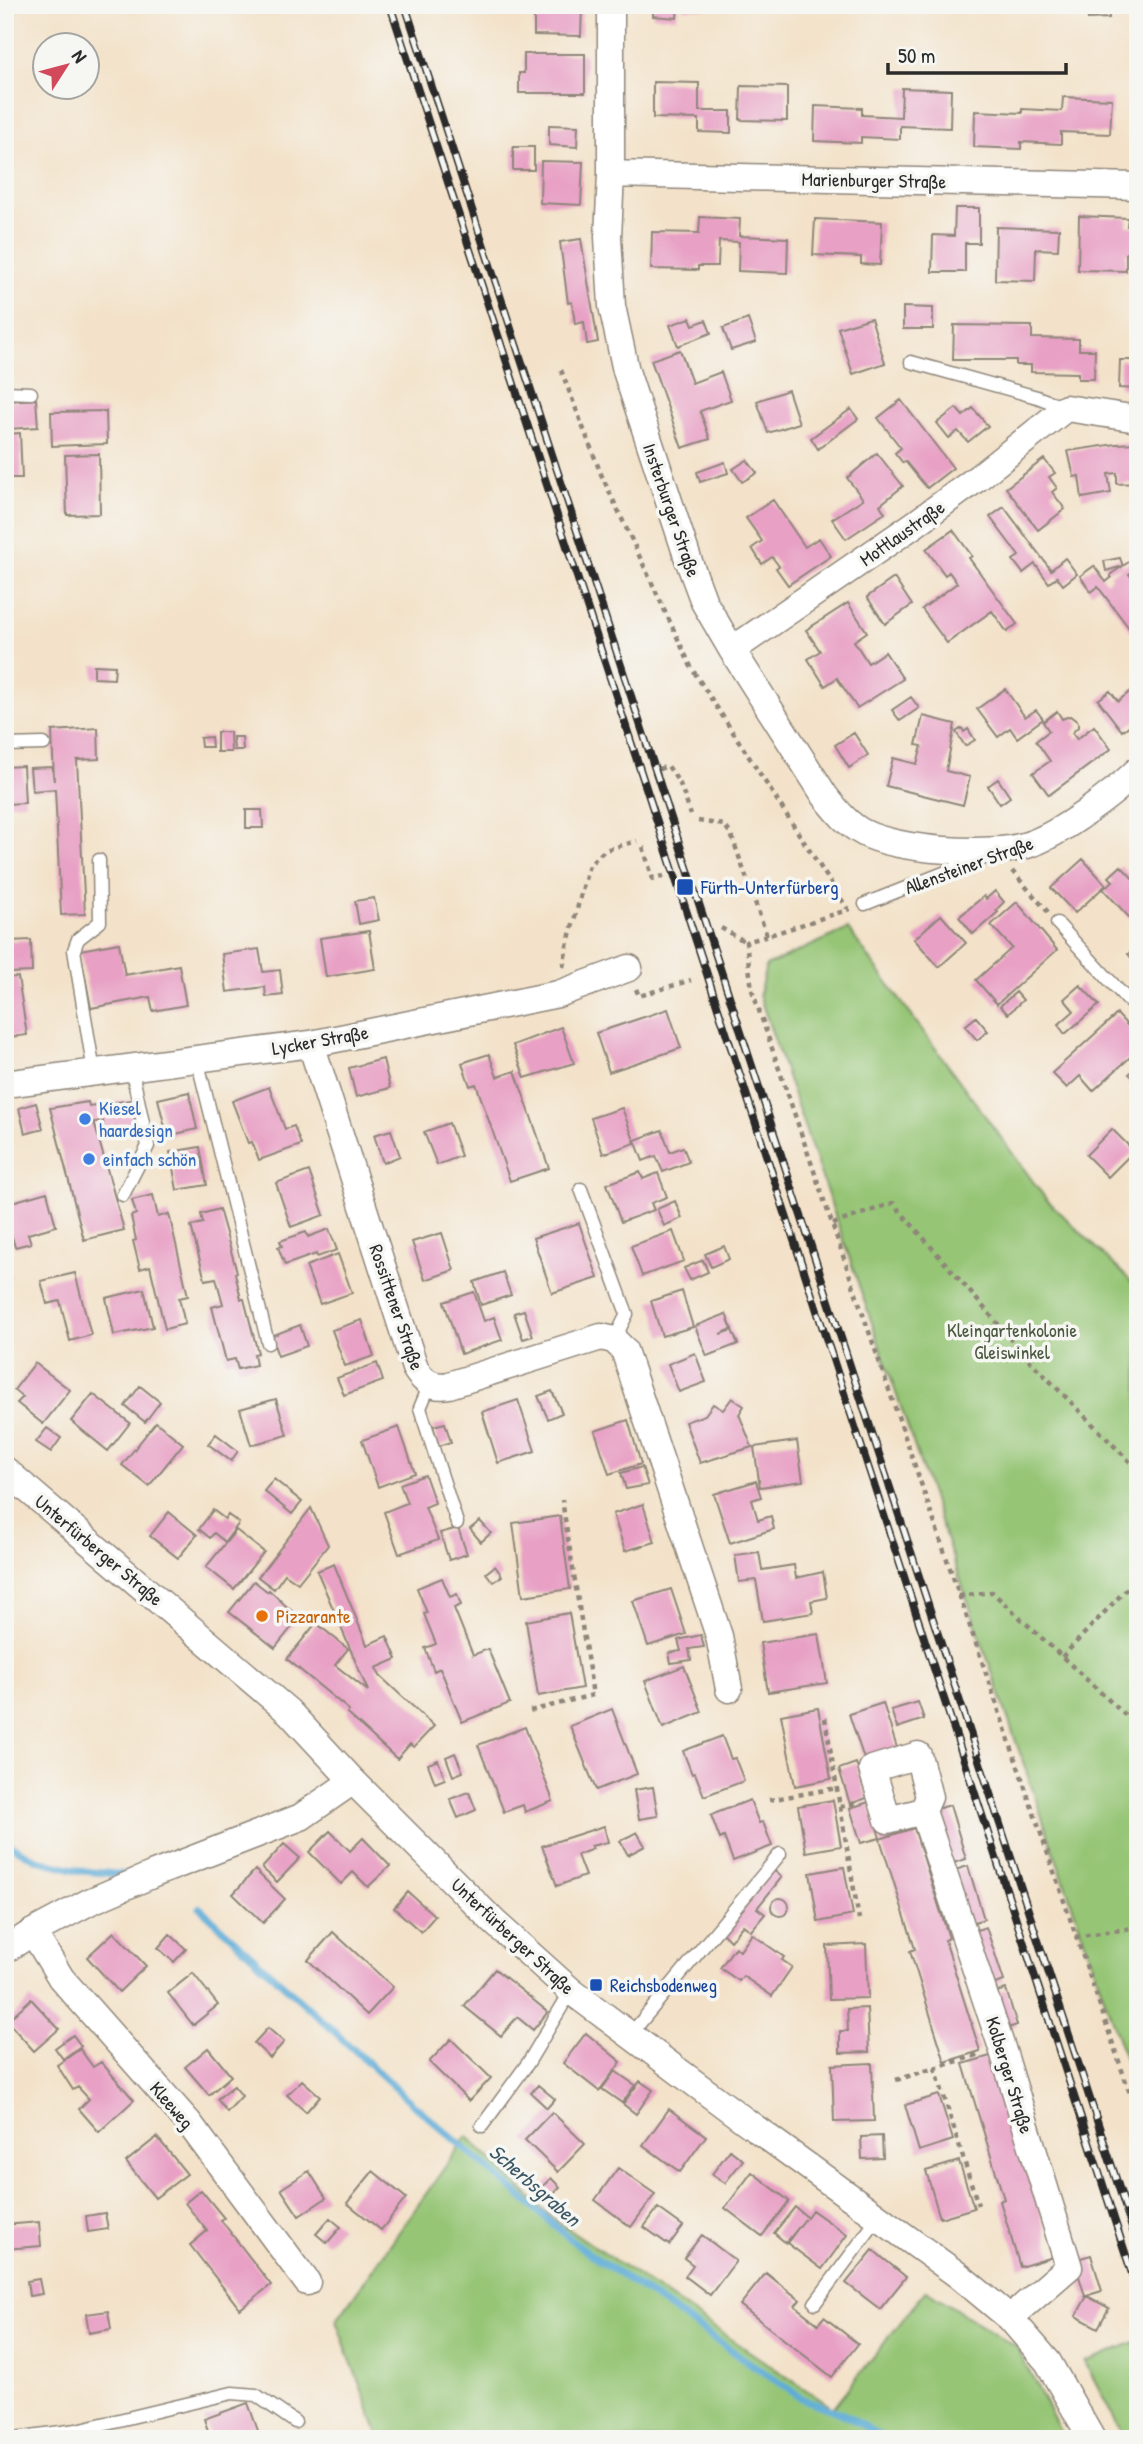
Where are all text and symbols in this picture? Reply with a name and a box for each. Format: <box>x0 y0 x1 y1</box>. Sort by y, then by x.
north arrow <box>32 32 102 102</box>
scale bar <box>888 32 1066 76</box>
text: 50 m <box>898 41 935 70</box>
text: N <box>66 44 93 68</box>
street label: Marienburger Straße <box>802 166 947 194</box>
street label: Insterburger Straße <box>637 440 707 581</box>
street label: Mottlaustraße <box>854 494 950 572</box>
street label: Allensteiner Straße <box>901 830 1037 900</box>
place label: Fürth-Unterfürberg <box>700 874 839 900</box>
marker: Fürth-Unterfürberg <box>675 877 695 897</box>
street label: Lycker Straße <box>270 1019 371 1061</box>
place label: Kiesel haardesign <box>99 1095 173 1143</box>
marker: Kiesel haardesign <box>77 1111 93 1127</box>
place label: einfach schön <box>103 1146 196 1172</box>
marker: einfach schön <box>81 1151 97 1167</box>
street label: Rossittener Straße <box>363 1241 431 1374</box>
park label: Kleingartenkolonie Gleiswinkel <box>947 1317 1077 1365</box>
street label: Unterfürberger Straße <box>29 1489 169 1612</box>
place label: Pizzarante <box>276 1603 351 1629</box>
marker: Pizzarante <box>254 1608 270 1624</box>
street label: Unterfürberger Straße <box>446 1872 581 2000</box>
place label: Reichsbodenweg <box>610 1972 717 1998</box>
marker: Reichsbodenweg <box>588 1977 604 1993</box>
street label: Kolberger Straße <box>980 2013 1040 2137</box>
street label: Kleeweg <box>144 2076 200 2134</box>
water label: Scherbsgraben <box>483 2137 588 2234</box>

